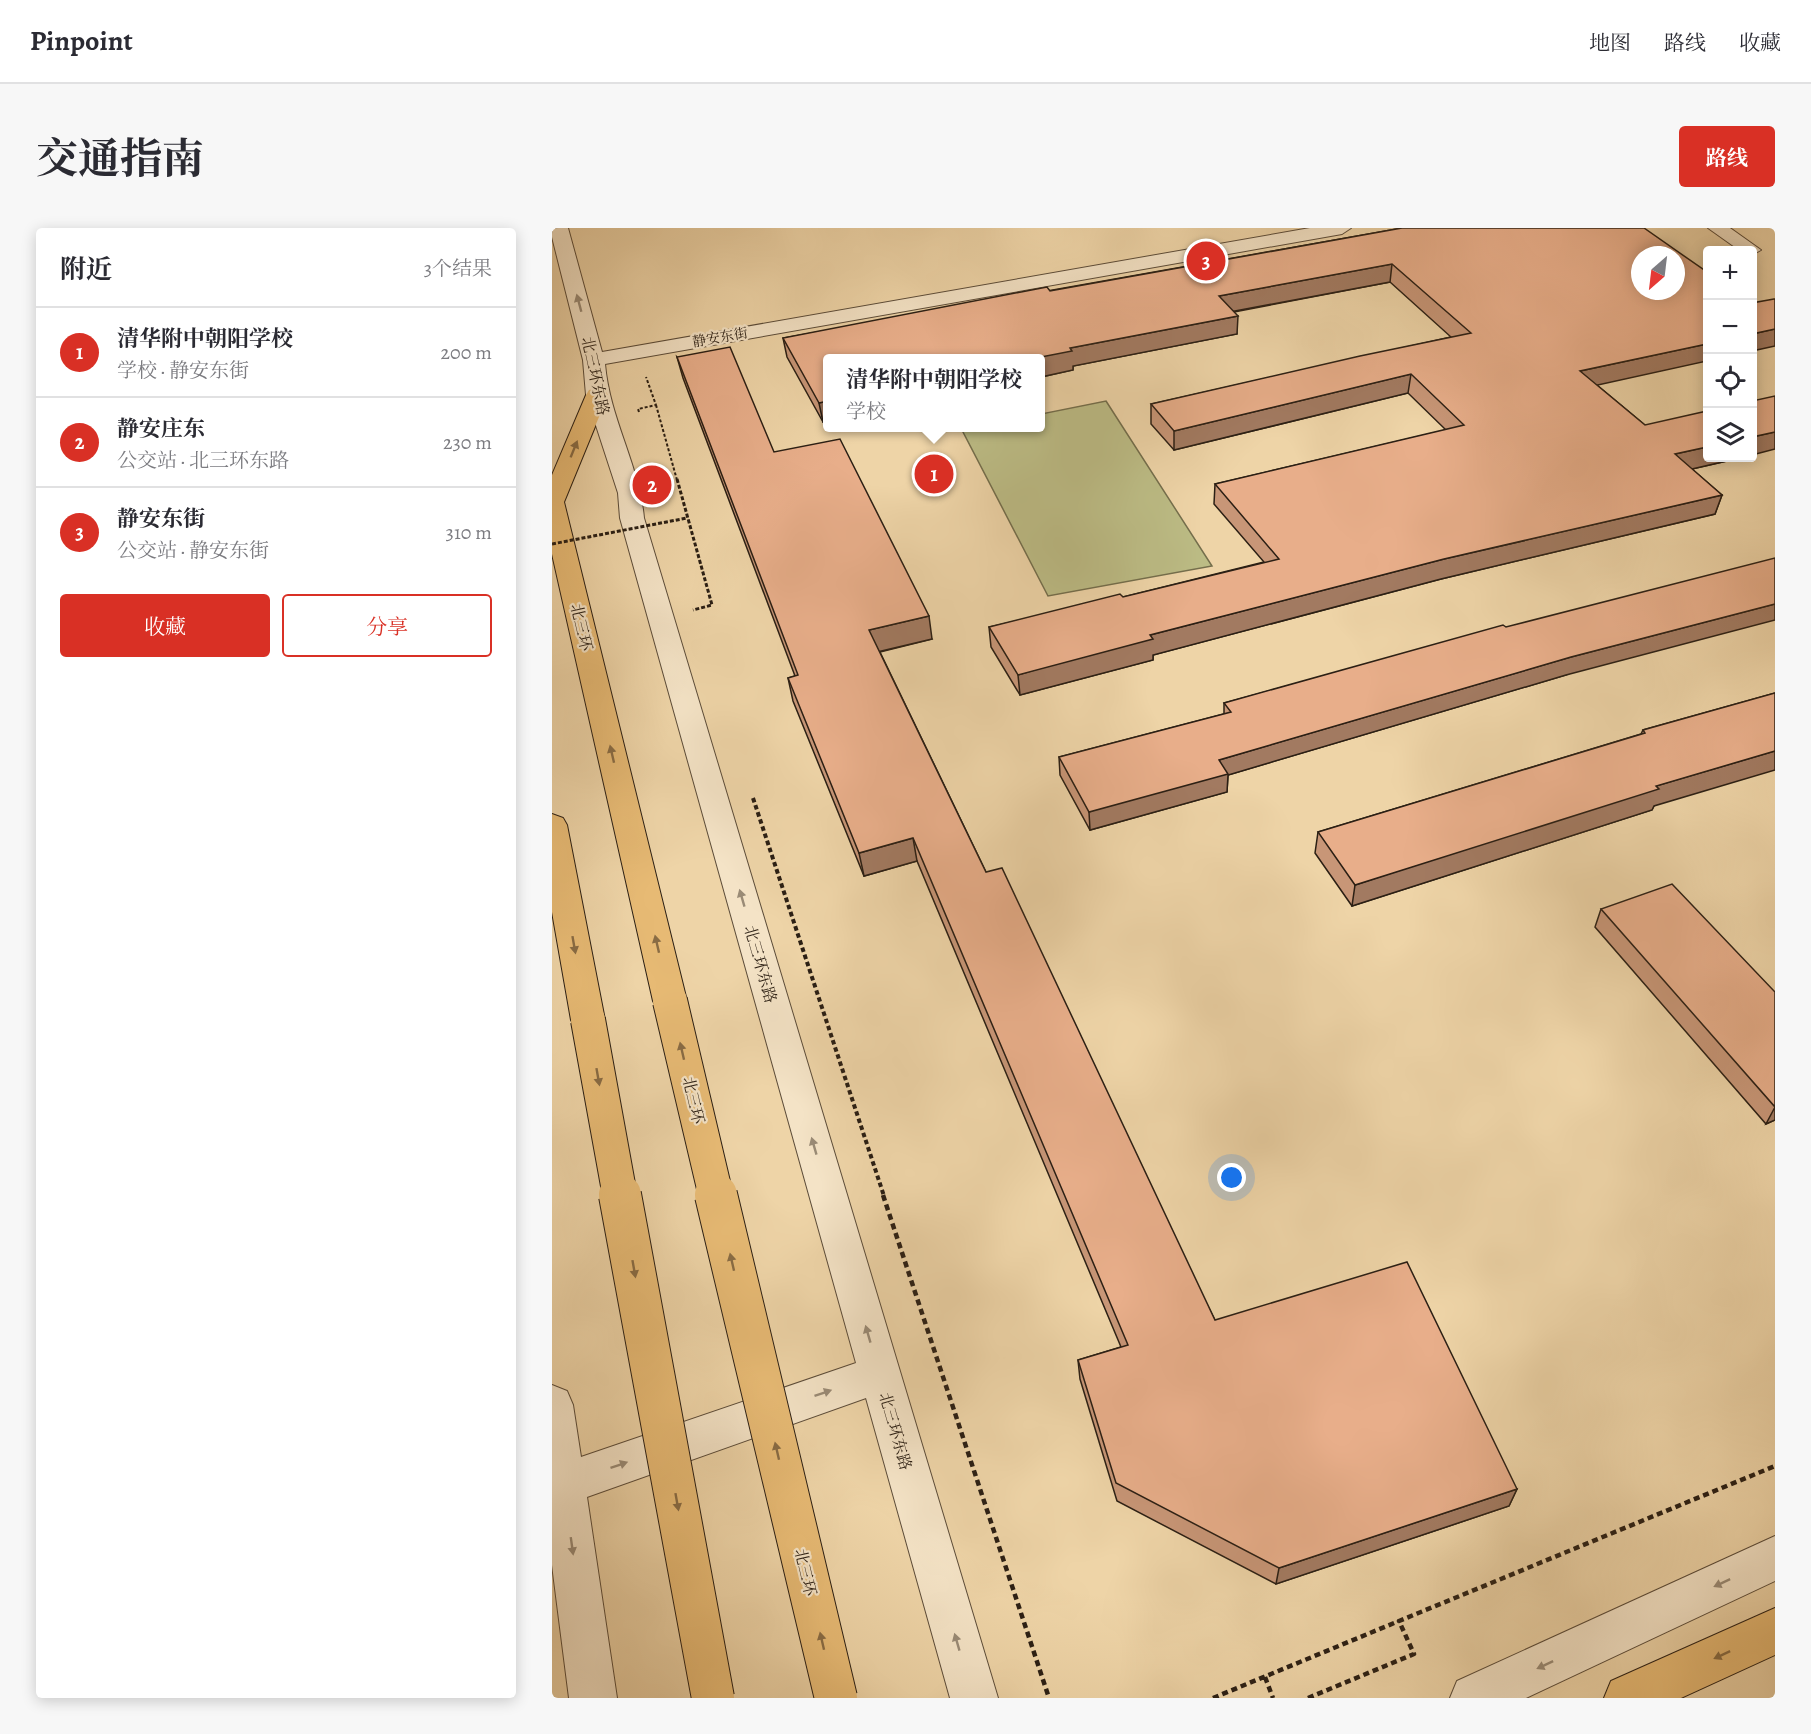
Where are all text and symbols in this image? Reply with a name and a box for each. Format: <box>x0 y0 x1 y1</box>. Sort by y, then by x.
text: Pinpoint <box>30 22 133 60</box>
text: 地图 <box>1589 29 1631 57</box>
text: 路线 <box>1664 29 1706 57</box>
text: 收藏 <box>1739 29 1781 57</box>
button: 路线 <box>1679 126 1775 187</box>
text: 交通指南 <box>36 130 204 187</box>
pin: 3 <box>1186 238 1226 284</box>
north arrow <box>1631 246 1685 300</box>
map controls <box>1703 246 1757 462</box>
button: + <box>1703 246 1757 300</box>
text: 附近 <box>60 252 112 287</box>
text: 3个结果 <box>424 255 492 282</box>
one-way arrow <box>574 294 583 312</box>
button: − <box>1703 300 1757 354</box>
street label: 静安东街 <box>691 323 749 352</box>
text: 清华附中朝阳学校 <box>117 324 293 354</box>
street label: 北三环东路 <box>576 335 614 418</box>
text: 1 <box>76 339 83 366</box>
text: 200 m <box>441 339 492 366</box>
popup <box>823 354 1045 432</box>
button: locate <box>1703 354 1757 408</box>
text: 学校 · 静安东街 <box>117 357 249 384</box>
text: 清华附中朝阳学校 <box>846 365 1022 395</box>
text: 学校 <box>846 398 886 425</box>
button: layers <box>1703 408 1757 462</box>
text: 静安庄东 <box>117 414 205 444</box>
text: 2 <box>75 429 84 456</box>
text: 230 m <box>443 429 492 456</box>
one-way arrow <box>570 440 579 458</box>
text: 公交站 · 北三环东路 <box>117 447 289 474</box>
pin: 1 <box>914 452 953 496</box>
pin: 2 <box>632 462 672 508</box>
text: 静安东街 <box>117 504 205 534</box>
text: 3 <box>75 519 84 546</box>
text: 310 m <box>446 519 492 546</box>
text: 公交站 · 静安东街 <box>117 537 269 564</box>
button: 收藏 <box>60 594 270 657</box>
button: 分享 <box>282 594 492 657</box>
street label: 北三环 <box>565 601 597 653</box>
one-way arrow <box>606 745 616 764</box>
one-way arrow <box>737 889 746 907</box>
street label: 北三环东路 <box>738 923 782 1006</box>
one-way arrow <box>570 935 579 954</box>
one-way arrow <box>651 935 661 953</box>
one-way arrow <box>677 1042 687 1061</box>
one-way arrow <box>594 1068 603 1087</box>
street label: 北三环 <box>677 1074 709 1126</box>
one-way arrow <box>809 1137 818 1155</box>
your location <box>1217 1163 1246 1192</box>
one-way arrow <box>727 1252 737 1271</box>
one-way arrow <box>630 1260 639 1279</box>
one-way arrow <box>863 1324 872 1342</box>
one-way arrow <box>814 1388 832 1398</box>
street label: 北三环东路 <box>873 1390 917 1473</box>
one-way arrow <box>772 1442 782 1461</box>
one-way arrow <box>610 1459 628 1469</box>
one-way arrow <box>673 1493 682 1512</box>
one-way arrow <box>568 1536 577 1555</box>
street label: 北三环 <box>789 1546 821 1598</box>
one-way arrow <box>1713 1578 1730 1587</box>
one-way arrow <box>817 1632 827 1650</box>
one-way arrow <box>952 1633 962 1651</box>
one-way arrow <box>1712 1650 1730 1660</box>
one-way arrow <box>1537 1660 1554 1669</box>

